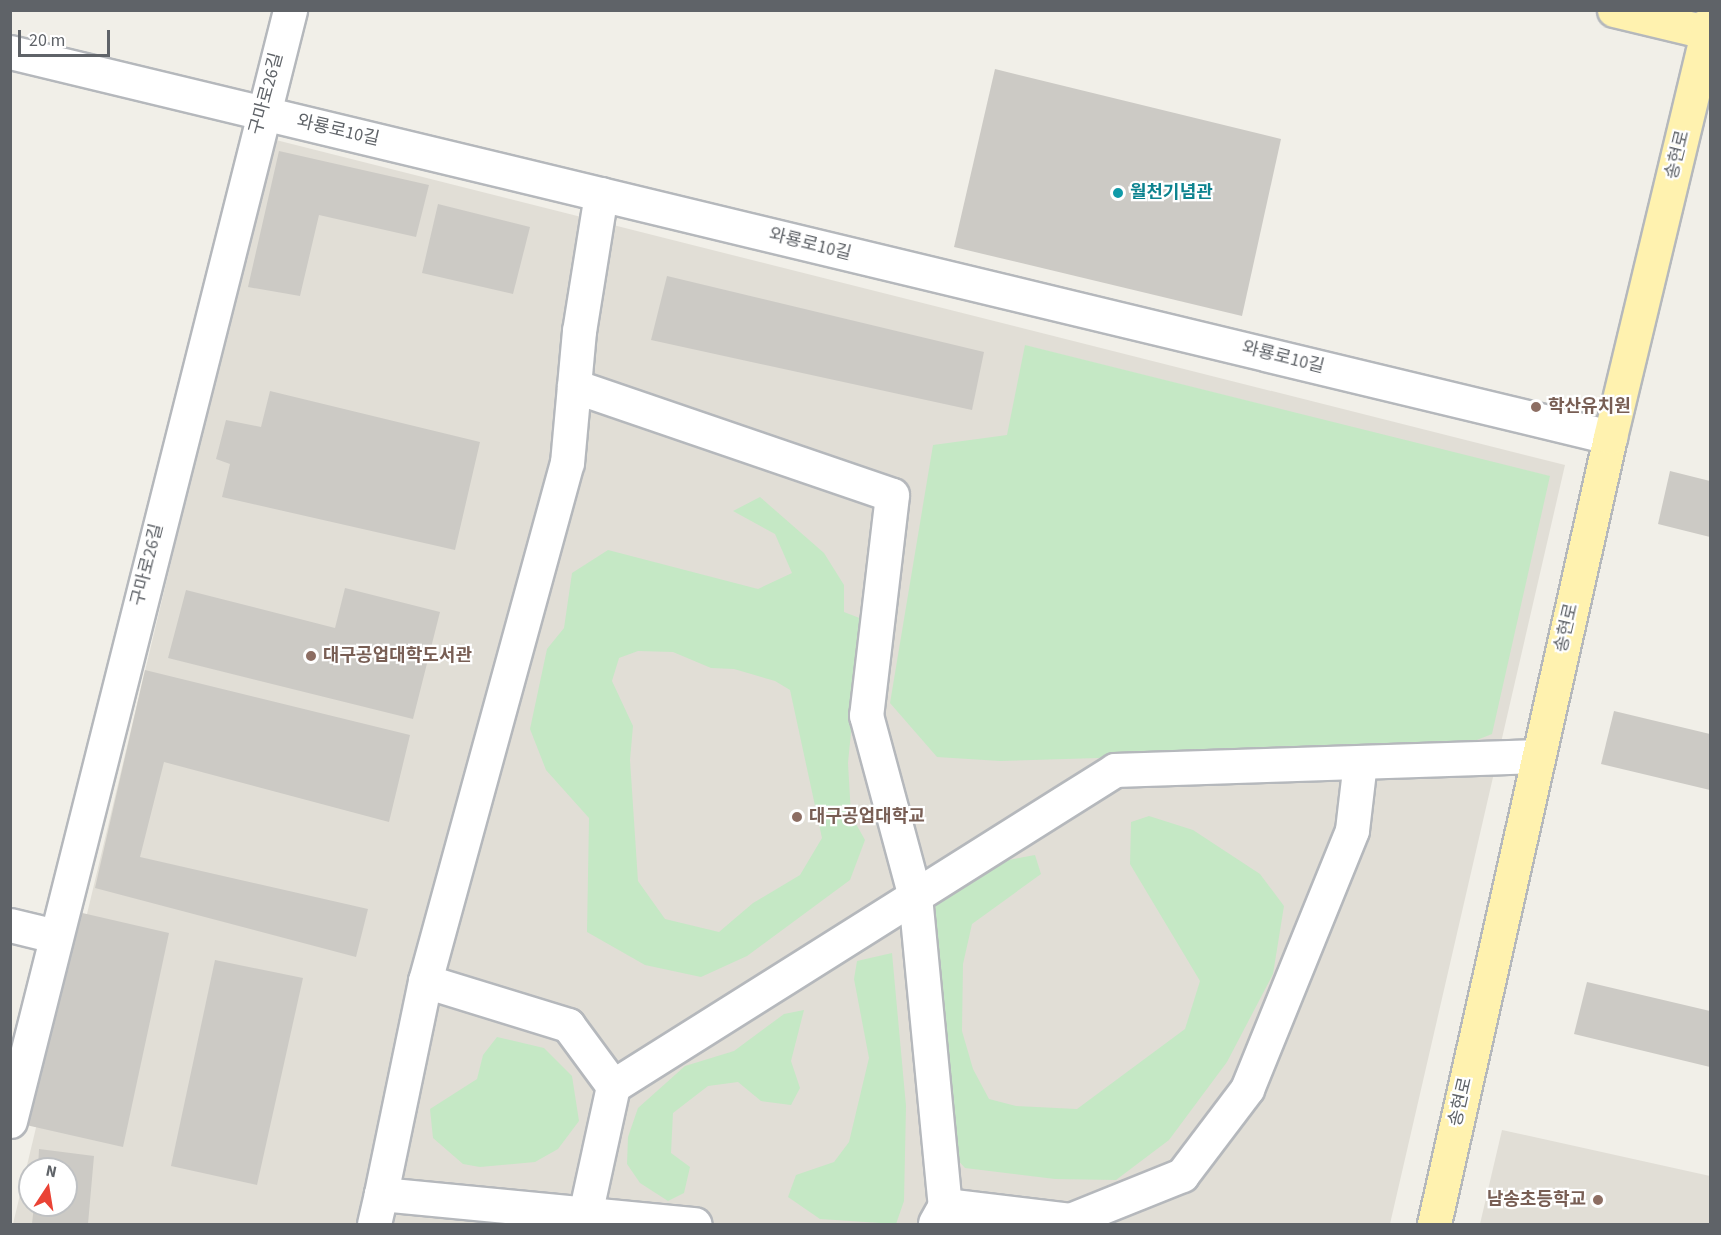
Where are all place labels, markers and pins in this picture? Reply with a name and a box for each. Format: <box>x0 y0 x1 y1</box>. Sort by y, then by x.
place label: 월천기념관 <box>1130 182 1213 204</box>
marker: 월천기념관 <box>1111 186 1125 200</box>
place label: 학산유치원 <box>1548 396 1631 418</box>
marker: 학산유치원 <box>1529 400 1543 414</box>
place label: 대구공업대학도서관 <box>323 645 472 667</box>
marker: 대구공업대학도서관 <box>304 649 318 663</box>
place label: 대구공업대학교 <box>809 806 925 828</box>
marker: 대구공업대학교 <box>790 810 804 824</box>
place label: 남송초등학교 <box>1487 1189 1586 1211</box>
marker: 남송초등학교 <box>1591 1193 1605 1207</box>

